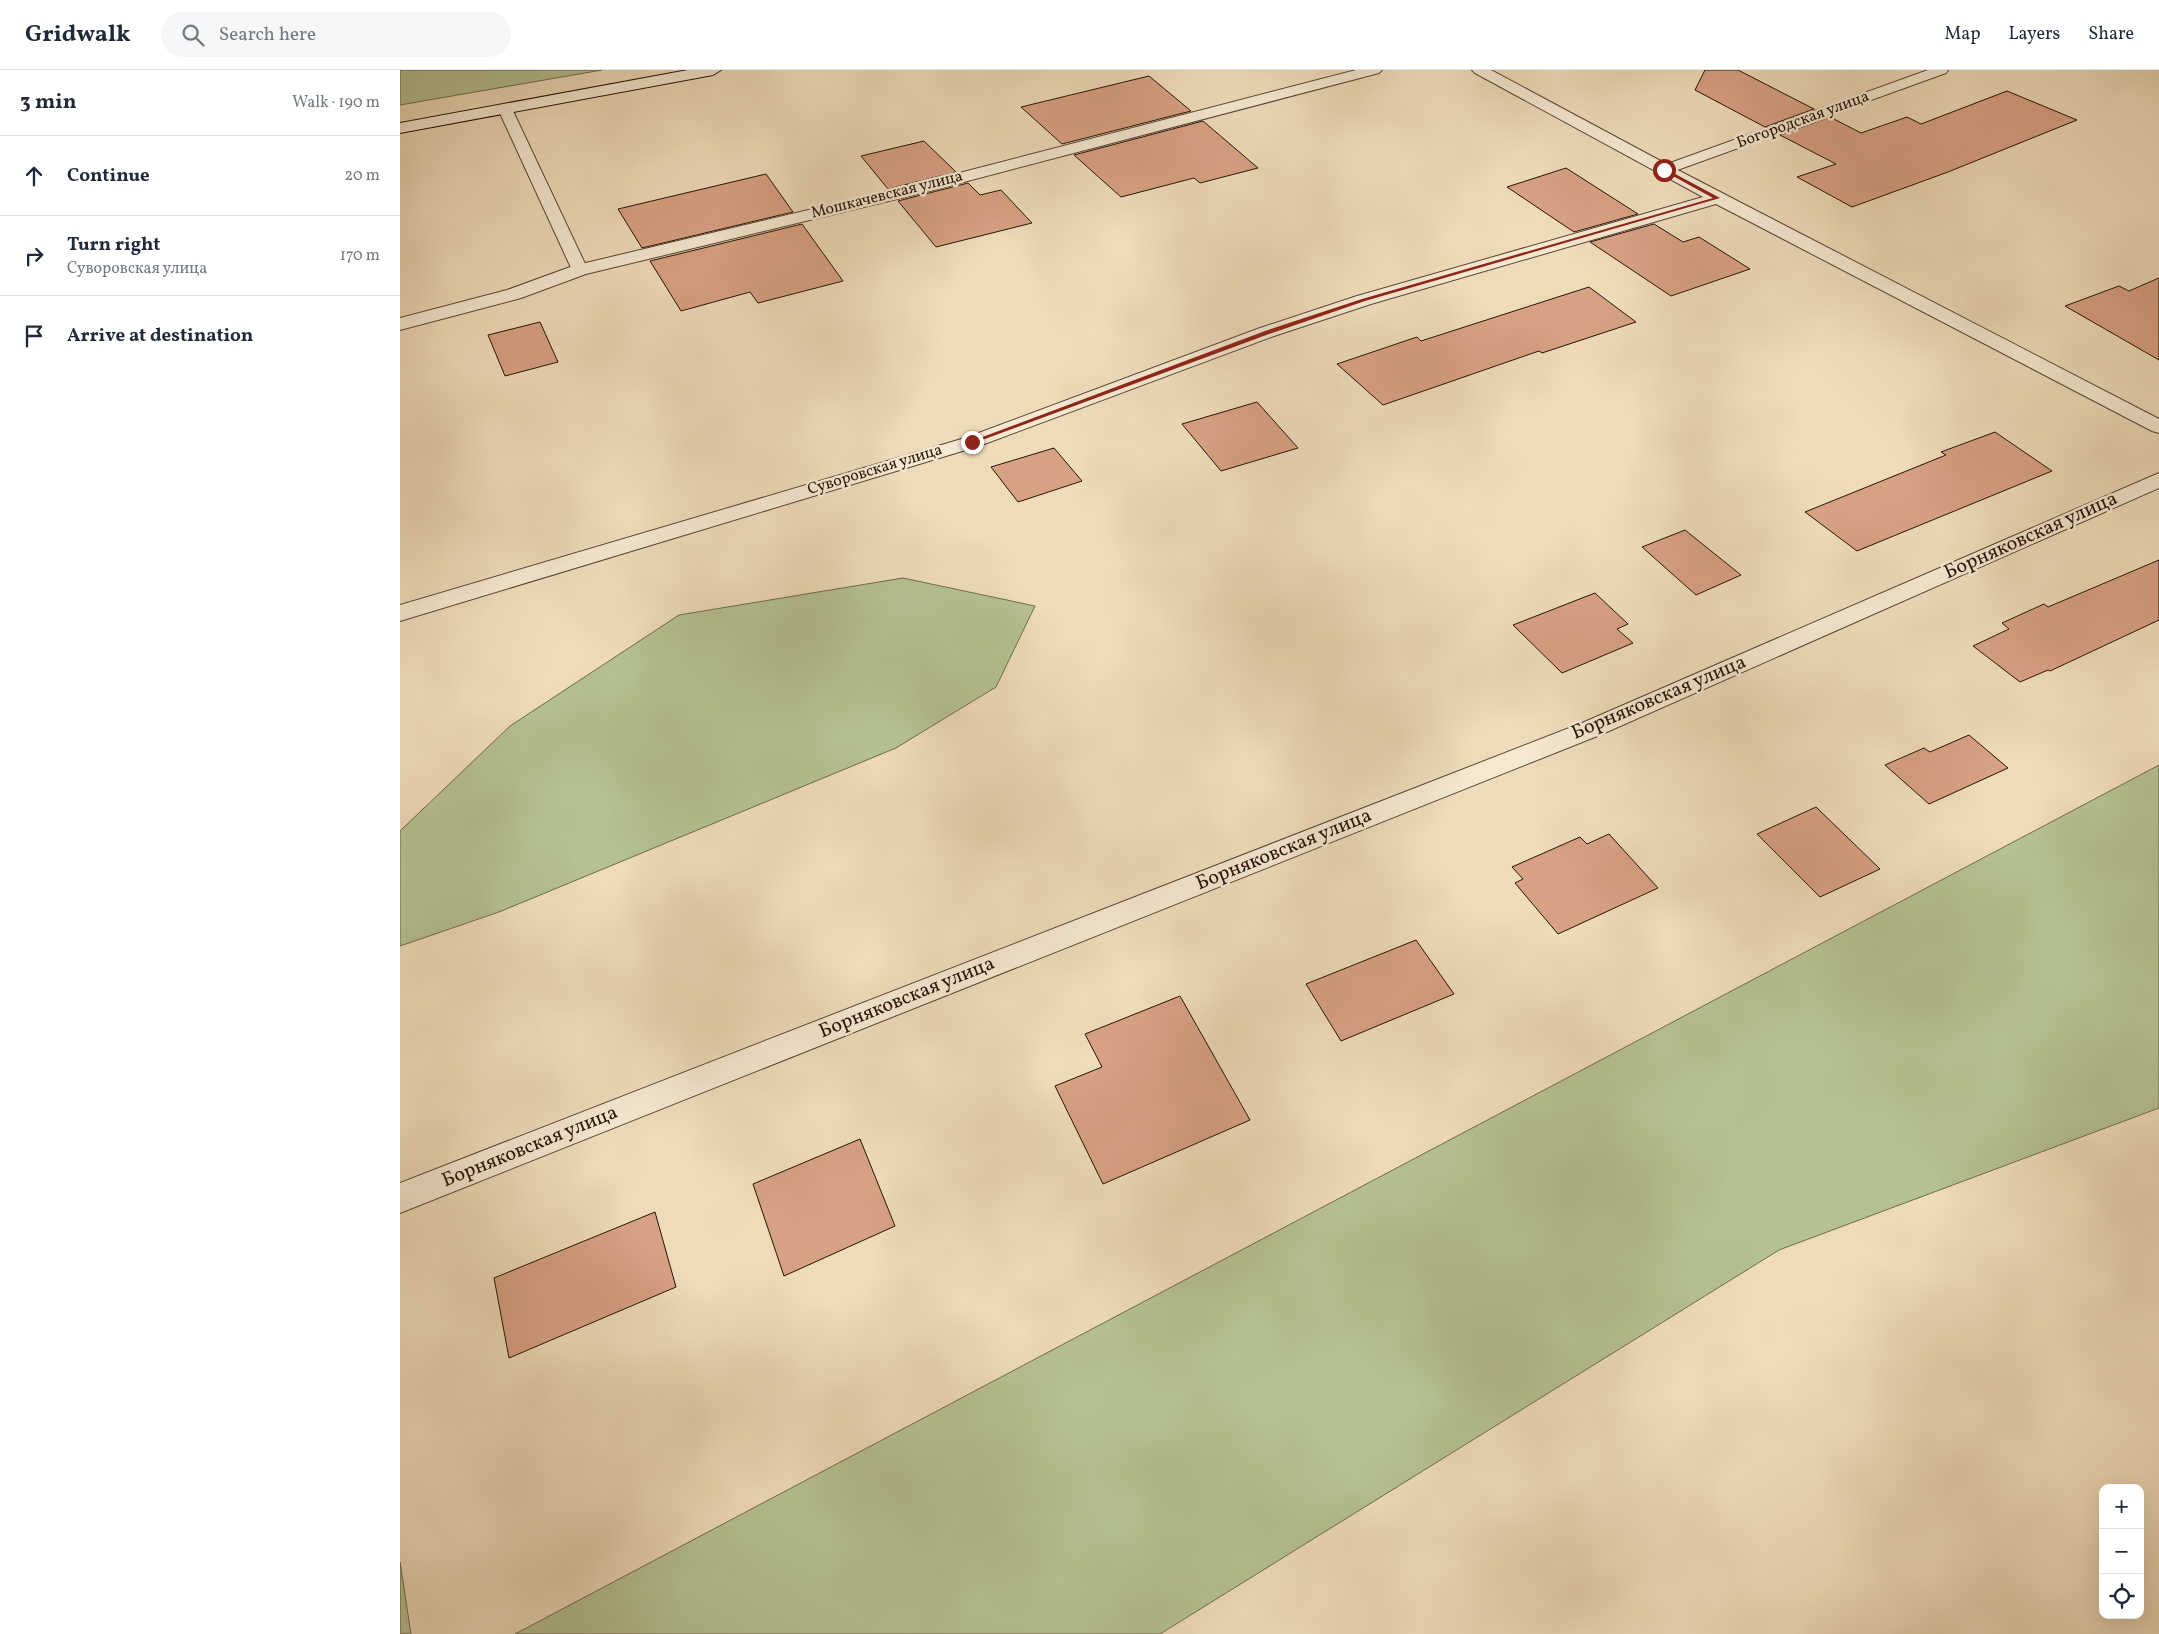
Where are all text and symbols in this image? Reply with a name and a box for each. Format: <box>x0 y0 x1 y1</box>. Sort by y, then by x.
search box <box>161 12 511 57</box>
text: Gridwalk <box>25 18 131 52</box>
icon: search <box>179 21 207 49</box>
text: Search here <box>219 22 316 48</box>
text: Map <box>1944 22 1980 47</box>
text: Layers <box>2008 22 2060 47</box>
text: Share <box>2088 22 2134 47</box>
street label: Богородская улица <box>1734 86 1872 154</box>
text: 3 min <box>20 88 76 117</box>
text: Walk · 190 m <box>292 92 380 114</box>
route start <box>1653 159 1676 182</box>
icon: ahead <box>20 162 48 190</box>
text: Continue <box>67 163 150 189</box>
text: 20 m <box>345 165 380 187</box>
street label: Мошкачевская улица <box>809 165 965 225</box>
text: Turn right <box>67 232 160 258</box>
icon: right <box>20 242 48 270</box>
text: 170 m <box>340 245 380 267</box>
text: Суворовская улица <box>67 258 207 280</box>
icon: arrive <box>20 322 48 350</box>
text: Arrive at destination <box>67 323 253 349</box>
route end <box>961 431 984 454</box>
street label: Суворовская улица <box>805 439 945 501</box>
street label: Борняковская улица <box>1940 485 2122 587</box>
street label: Борняковская улица <box>1567 649 1751 747</box>
street label: Борняковская улица <box>1192 802 1376 898</box>
street label: Борняковская улица <box>815 950 999 1046</box>
street label: Борняковская улица <box>438 1099 622 1195</box>
map controls <box>2099 1484 2144 1619</box>
button: + <box>2099 1484 2144 1529</box>
button: − <box>2099 1529 2144 1574</box>
button: locate <box>2099 1574 2144 1619</box>

